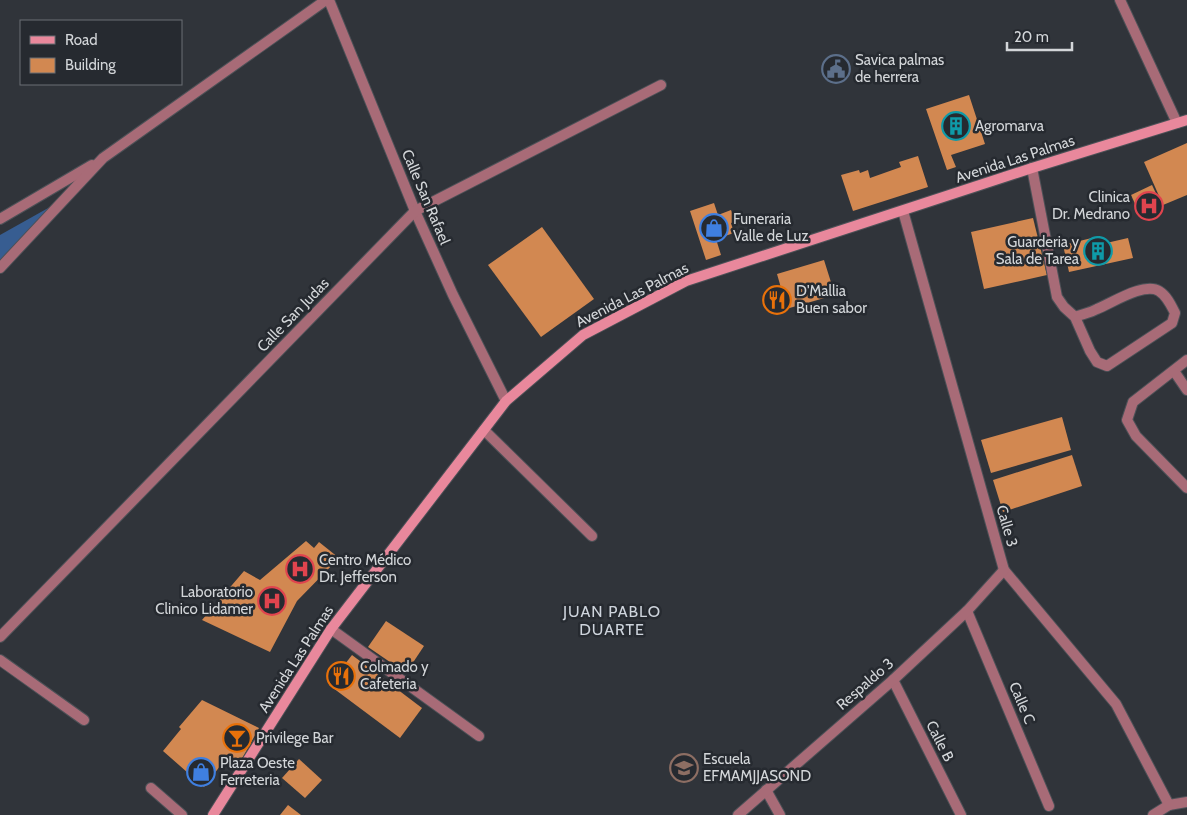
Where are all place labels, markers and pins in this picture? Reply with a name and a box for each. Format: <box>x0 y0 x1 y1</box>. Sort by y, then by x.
place label: Savica palmas de herrera <box>855 51 944 86</box>
public building icon: Savica palmas de herrera <box>821 54 851 84</box>
building icon: Agromarva <box>941 111 971 141</box>
place label: Agromarva <box>975 117 1045 135</box>
place label: Clinica Dr. Medrano <box>1052 188 1131 223</box>
hospital icon: Clinica Dr. Medrano <box>1134 191 1164 221</box>
place label: Funeraria Valle de Luz <box>733 210 809 245</box>
shop icon: Funeraria Valle de Luz <box>699 213 729 243</box>
place label: Guarderia y Sala de Tarea <box>996 233 1080 268</box>
building icon: Guarderia y Sala de Tarea <box>1083 236 1113 266</box>
place label: D'Mallia Buen sabor <box>796 282 867 317</box>
restaurant icon: D'Mallia Buen sabor <box>762 285 792 315</box>
place label: Centro Médico Dr. Jefferson <box>319 551 411 586</box>
hospital icon: Centro Médico Dr. Jefferson <box>285 554 315 584</box>
place label: Laboratorio Clinico Lidamer <box>155 583 253 618</box>
hospital icon: Laboratorio Clinico Lidamer <box>257 586 287 616</box>
place label: Colmado y Cafeteria <box>360 658 429 693</box>
restaurant icon: Colmado y Cafeteria <box>326 661 356 691</box>
bar icon: Privilege Bar <box>222 723 252 753</box>
place label: Privilege Bar <box>256 729 334 747</box>
place label: Escuela EFMAMJJASOND <box>703 750 811 785</box>
school or university icon: Escuela EFMAMJJASOND <box>669 753 699 783</box>
place label: Plaza Oeste Ferreteria <box>220 754 295 789</box>
shop icon: Plaza Oeste Ferreteria <box>186 757 216 787</box>

